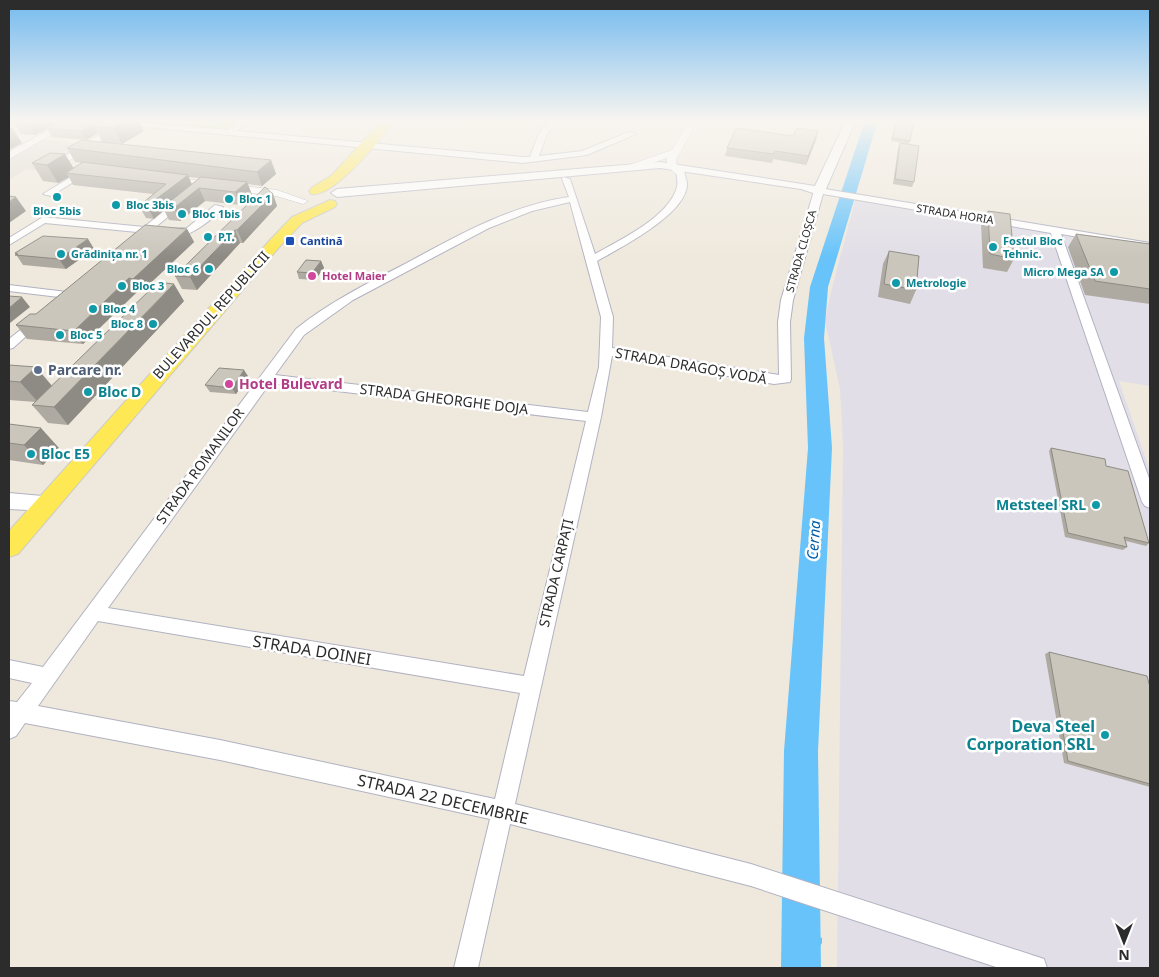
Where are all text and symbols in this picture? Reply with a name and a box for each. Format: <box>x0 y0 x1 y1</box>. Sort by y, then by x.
marker: Bloc 5bis <box>51 191 63 203</box>
place label: Bloc 1 <box>239 191 271 206</box>
marker: Bloc 1 <box>223 193 235 205</box>
place label: Bloc 3bis <box>126 197 175 212</box>
marker: Bloc 3bis <box>110 199 122 211</box>
street label: STRADA HORIA <box>915 200 996 227</box>
place label: Bloc 5bis <box>33 203 82 218</box>
place label: Bloc 1bis <box>192 206 241 221</box>
street label: STRADA CLOȘCA <box>782 207 820 294</box>
marker: Bloc 1bis <box>176 208 188 220</box>
place label: P.T. <box>218 229 235 244</box>
marker: P.T. <box>202 231 214 243</box>
place label: Cantină <box>300 233 343 248</box>
place label: Fostul Bloc Tehnic. <box>1003 233 1063 261</box>
marker: Cantină <box>284 235 296 247</box>
marker: Fostul Bloc Tehnic. <box>987 241 999 253</box>
place label: Grădinița nr. 1 <box>71 246 148 261</box>
street label: BULEVARDUL REPUBLICII <box>148 246 273 383</box>
marker: Grădinița nr. 1 <box>55 248 67 260</box>
place label: Bloc 6 <box>167 261 199 276</box>
marker: Bloc 6 <box>203 263 215 275</box>
place label: Micro Mega SA <box>1023 264 1104 279</box>
marker: Micro Mega SA <box>1108 266 1120 278</box>
place label: Hotel Maier <box>322 268 387 283</box>
marker: Hotel Maier <box>306 270 318 282</box>
place label: Metrologie <box>906 275 967 290</box>
marker: Metrologie <box>890 277 902 289</box>
place label: Bloc 3 <box>132 278 164 293</box>
marker: Bloc 3 <box>116 280 128 292</box>
place label: Bloc 4 <box>103 301 136 316</box>
marker: Bloc 4 <box>87 303 99 315</box>
place label: Bloc 8 <box>111 316 143 331</box>
marker: Bloc 8 <box>147 318 159 330</box>
place label: Bloc 5 <box>70 327 102 342</box>
marker: Bloc 5 <box>54 329 66 341</box>
street label: STRADA DRAGOȘ VODĂ <box>614 343 769 388</box>
place label: Parcare nr. <box>48 360 122 379</box>
marker: Parcare nr. <box>32 364 44 376</box>
place label: Hotel Bulevard <box>239 374 343 393</box>
marker: Hotel Bulevard <box>223 378 235 390</box>
street label: STRADA GHEORGHE DOJA <box>359 379 529 418</box>
place label: Bloc D <box>98 382 141 401</box>
marker: Bloc D <box>82 386 94 398</box>
street label: STRADA ROMANILOR <box>151 404 248 528</box>
place label: Bloc E5 <box>41 444 90 463</box>
marker: Bloc E5 <box>25 448 37 460</box>
place label: Metsteel SRL <box>996 495 1086 514</box>
marker: Metsteel SRL <box>1090 499 1102 511</box>
street label: STRADA CARPAȚI <box>534 517 577 629</box>
water label: Cerna <box>802 519 824 560</box>
street label: STRADA DOINEI <box>251 630 373 670</box>
place label: Deva Steel Corporation SRL <box>967 715 1095 755</box>
marker: Deva Steel Corporation SRL <box>1099 729 1111 741</box>
street label: STRADA 22 DECEMBRIE <box>355 769 531 829</box>
north arrow <box>1099 917 1149 967</box>
text: N <box>1118 946 1130 965</box>

